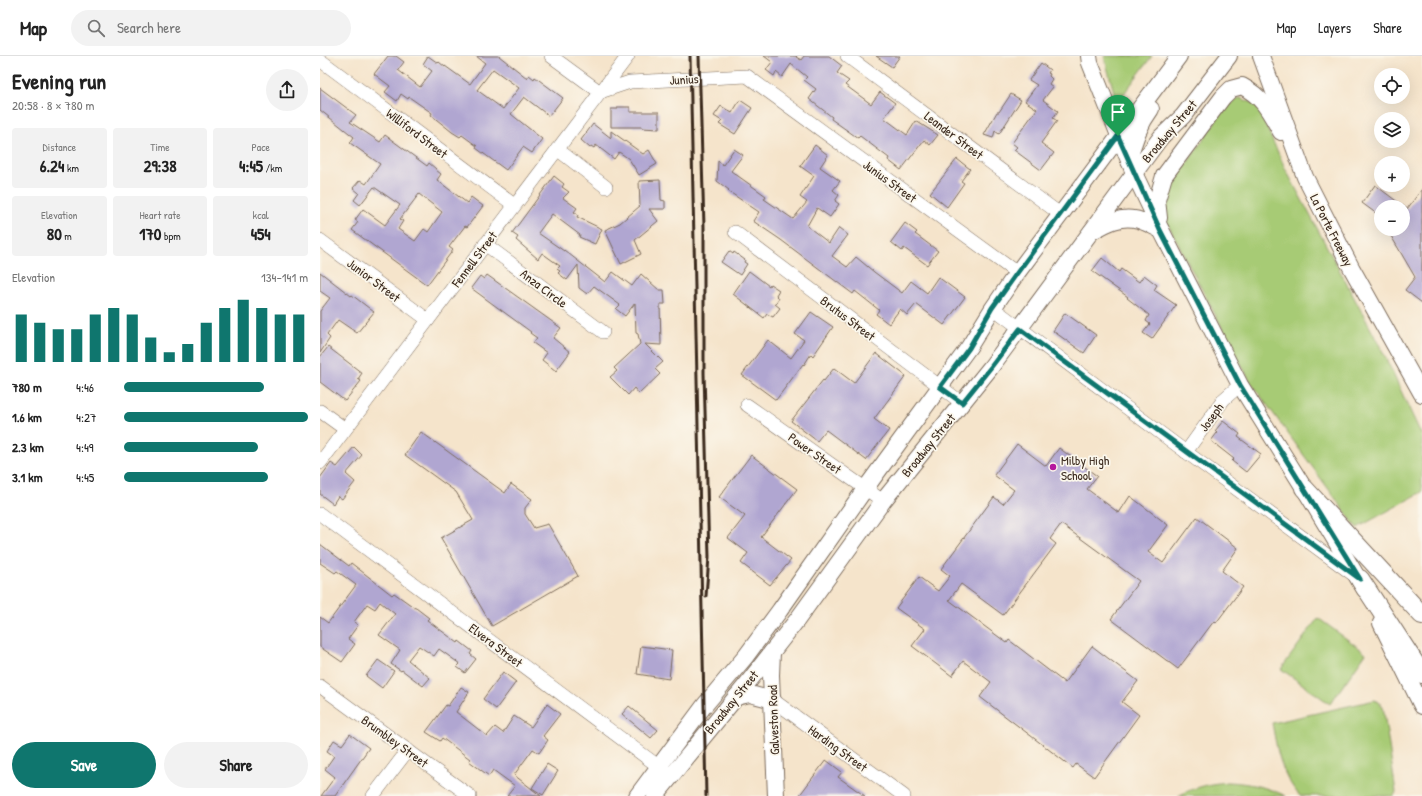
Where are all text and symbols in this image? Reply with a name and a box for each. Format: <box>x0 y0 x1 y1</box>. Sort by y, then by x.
search box <box>71 10 351 46</box>
text: Map <box>20 15 47 41</box>
icon: search <box>85 17 107 39</box>
text: Search here <box>117 17 181 38</box>
text: Map <box>1276 18 1296 37</box>
text: Layers <box>1318 18 1351 37</box>
text: Share <box>1373 18 1402 37</box>
text: Evening run <box>12 66 106 96</box>
map controls <box>1374 68 1410 236</box>
button: locate <box>1374 68 1410 104</box>
button: share <box>266 69 308 111</box>
street label: Junius <box>669 69 699 89</box>
pin <box>1101 95 1135 136</box>
street label: Broadway Street <box>1137 95 1201 166</box>
text: 20:58 · 8 × 780 m <box>12 96 94 114</box>
icon: arrive <box>1107 101 1129 123</box>
street label: Williford Street <box>383 104 452 162</box>
street label: Leander Street <box>921 107 988 163</box>
button: layers <box>1374 112 1410 148</box>
text: Distance <box>43 140 76 154</box>
text: Time <box>150 140 170 154</box>
text: Pace <box>252 140 270 154</box>
text: 6.24 <box>40 154 64 177</box>
text: 29:38 <box>143 154 177 177</box>
text: 4:45 <box>239 154 263 177</box>
street label: Junius Street <box>860 155 921 207</box>
button: + <box>1374 156 1410 192</box>
text: km <box>64 161 79 175</box>
text: /km <box>263 161 282 175</box>
street label: La Porte Freeway <box>1306 191 1358 270</box>
button: − <box>1374 200 1410 236</box>
text: Elevation <box>41 208 78 222</box>
text: Heart rate <box>139 208 181 222</box>
text: kcal <box>253 208 269 222</box>
text: 80 <box>47 222 62 245</box>
text: 170 <box>139 222 161 245</box>
text: 454 <box>251 222 271 245</box>
street label: Fennell Street <box>446 227 501 292</box>
text: m <box>62 229 72 243</box>
text: bpm <box>161 229 181 243</box>
street label: Junior Street <box>344 254 405 306</box>
street label: Anza Circle <box>517 264 571 312</box>
text: Elevation <box>12 268 55 286</box>
text: 134–141 m <box>261 268 308 286</box>
street label: Brutus Street <box>817 291 880 345</box>
text: 780 m <box>12 378 42 396</box>
text: 4:46 <box>76 378 94 396</box>
street label: Joseph <box>1195 399 1228 435</box>
text: 1.6 km <box>12 408 42 426</box>
text: 4:27 <box>76 408 96 426</box>
street label: Broadway Street <box>897 409 960 481</box>
street label: Power Street <box>785 428 846 478</box>
text: 2.3 km <box>12 438 44 456</box>
text: 4:49 <box>76 438 94 456</box>
place label: Milby High School <box>1061 451 1110 484</box>
marker: Milby High School <box>1048 462 1058 472</box>
text: 3.1 km <box>12 468 43 486</box>
text: 4:45 <box>76 468 94 486</box>
street label: Elvera Street <box>465 619 527 671</box>
street label: Broadway Street <box>700 666 763 738</box>
street label: Galveston Road <box>763 685 783 755</box>
street label: Brumbley Street <box>358 711 432 772</box>
street label: Harding Street <box>805 720 872 776</box>
button: Save <box>12 742 156 788</box>
button: Share <box>164 742 308 788</box>

